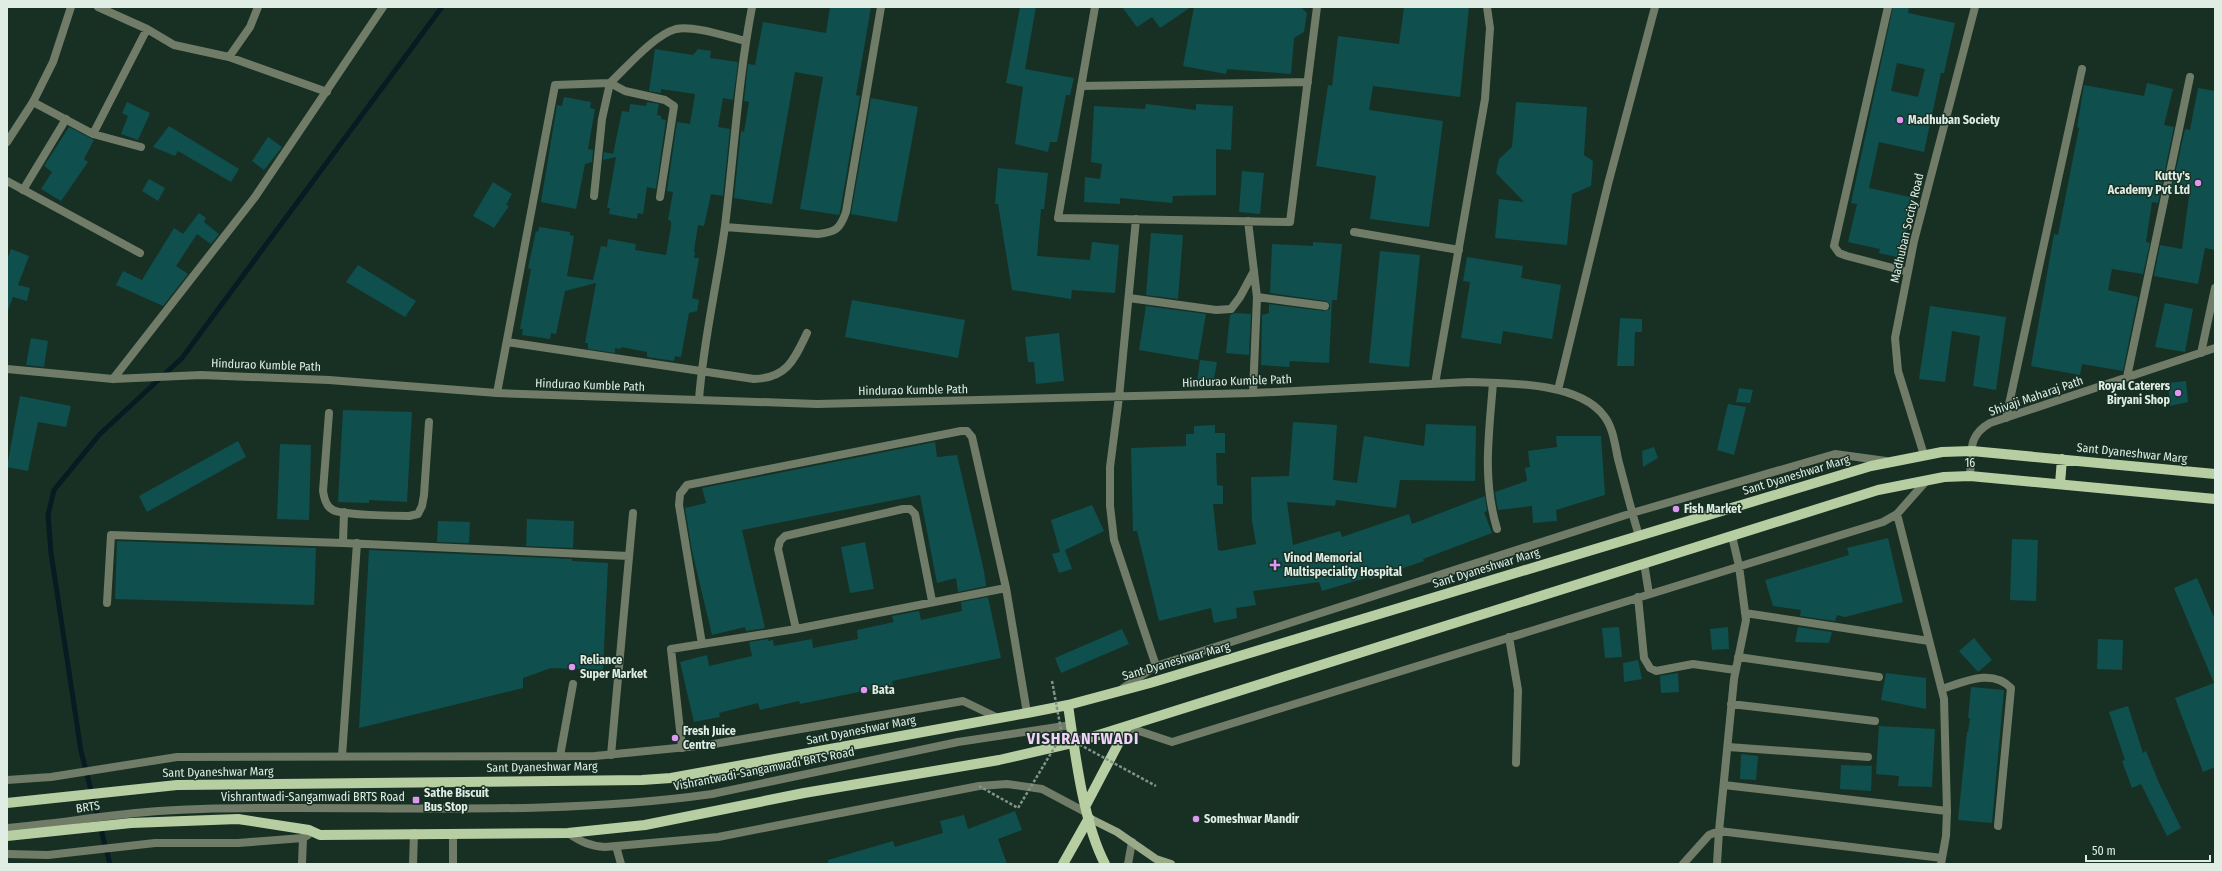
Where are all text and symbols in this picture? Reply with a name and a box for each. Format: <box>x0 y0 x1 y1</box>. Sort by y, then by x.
place label: Madhuban Society <box>1908 113 2000 127</box>
marker: Madhuban Society <box>1895 115 1905 125</box>
place label: Kutty's Academy Pvt Ltd <box>2107 169 2191 197</box>
street label: Madhuban Socity Road <box>1888 172 1926 284</box>
marker: Kutty's Academy Pvt Ltd <box>2193 178 2203 188</box>
street label: Hindurao Kumble Path <box>211 356 321 374</box>
street label: Hindurao Kumble Path <box>1182 372 1292 390</box>
street label: Shivaji Maharaj Path <box>1987 373 2085 419</box>
street label: Hindurao Kumble Path <box>535 376 645 394</box>
place label: Royal Caterers Biryani Shop <box>2098 379 2171 407</box>
street label: Hindurao Kumble Path <box>858 382 968 398</box>
marker: Royal Caterers Biryani Shop <box>2173 388 2183 398</box>
street label: Sant Dyaneshwar Marg <box>2076 440 2188 466</box>
street label: Sant Dyaneshwar Marg <box>1741 452 1852 498</box>
street label: 16 <box>1965 456 1975 470</box>
place label: Fish Market <box>1684 502 1742 516</box>
marker: Fish Market <box>1671 504 1681 514</box>
street label: Sant Dyaneshwar Marg <box>1431 545 1542 591</box>
place label: Vinod Memorial Multispeciality Hospital <box>1283 551 1403 579</box>
marker: Vinod Memorial Multispeciality Hospital <box>1269 559 1281 571</box>
street label: Sant Dyaneshwar Marg <box>1121 639 1232 683</box>
place label: Reliance Super Market <box>580 653 648 681</box>
marker: Reliance Super Market <box>567 662 577 672</box>
place label: Bata <box>872 683 895 697</box>
marker: Bata <box>859 685 869 695</box>
street label: Sant Dyaneshwar Marg <box>805 712 917 747</box>
place label: Fresh Juice Centre <box>683 724 736 752</box>
district label: VISHRANTWADI <box>1026 729 1139 748</box>
marker: Fresh Juice Centre <box>670 733 680 743</box>
street label: Vishrantwadi-Sangamwadi BRTS Road <box>672 745 856 793</box>
street label: Sant Dyaneshwar Marg <box>486 759 598 775</box>
street label: Sant Dyaneshwar Marg <box>162 764 274 780</box>
place label: Sathe Biscuit Bus Stop <box>424 786 490 814</box>
street label: Vishrantwadi-Sangamwadi BRTS Road <box>221 790 405 804</box>
marker: Sathe Biscuit Bus Stop <box>411 795 421 805</box>
street label: BRTS <box>75 798 101 816</box>
place label: Someshwar Mandir <box>1204 812 1300 826</box>
marker: Someshwar Mandir <box>1191 814 1201 824</box>
scale bar <box>2086 837 2210 863</box>
text: 50 m <box>2092 844 2116 858</box>

